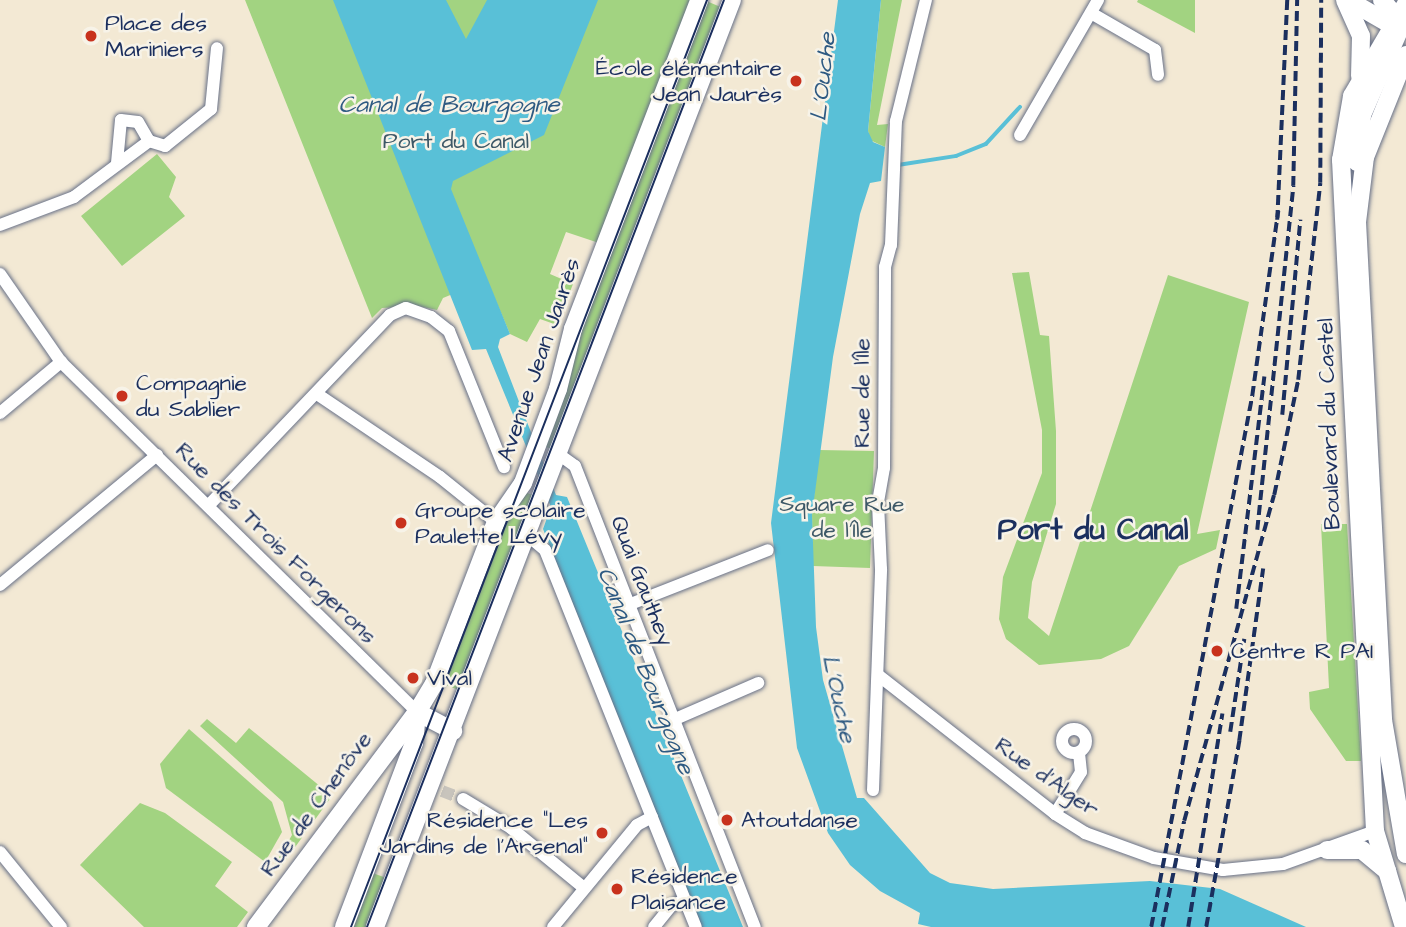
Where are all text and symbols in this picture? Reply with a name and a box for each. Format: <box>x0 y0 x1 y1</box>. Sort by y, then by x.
place label: Place des Mariniers <box>105 9 207 63</box>
marker: Place des Mariniers <box>83 28 99 44</box>
water label: L'Ouche <box>805 31 843 123</box>
place label: École élémentaire Jean Jaurès <box>596 54 782 108</box>
marker: École élémentaire Jean Jaurès <box>788 73 804 89</box>
water label: Canal de Bourgogne <box>339 92 559 120</box>
park label: Port du Canal <box>383 127 529 155</box>
street label: Avenue Jean Jaurès <box>491 255 587 465</box>
street label: Boulevard du Castel <box>1312 318 1346 530</box>
street label: Rue de l'Île <box>848 338 876 448</box>
place label: Compagnie du Sablier <box>136 369 247 423</box>
marker: Compagnie du Sablier <box>114 388 130 404</box>
street label: Rue des Trois Forgerons <box>170 437 382 649</box>
park label: Square Rue de l'Île <box>780 490 904 544</box>
place label: Groupe scolaire Paulette Lévy <box>415 496 586 550</box>
street label: Quai Gauthey <box>604 512 680 650</box>
district label: Port du Canal <box>998 512 1188 548</box>
marker: Groupe scolaire Paulette Lévy <box>393 515 409 531</box>
water label: Canal de Bourgogne <box>590 563 700 779</box>
place label: Centre R PAI <box>1231 637 1373 665</box>
marker: Centre R PAI <box>1209 643 1225 659</box>
water label: L'Ouche <box>815 653 861 745</box>
place label: Vival <box>427 664 472 692</box>
marker: Vival <box>405 670 421 686</box>
street label: Rue de Chenôve <box>254 726 378 882</box>
street label: Rue d'Alger <box>990 731 1104 823</box>
place label: Résidence "Les Jardins de l'Arsenal" <box>379 806 588 860</box>
place label: Atoutdanse <box>741 806 858 834</box>
marker: Atoutdanse <box>719 812 735 828</box>
marker: Résidence "Les Jardins de l'Arsenal" <box>594 825 610 841</box>
place label: Résidence Plaisance <box>631 862 738 916</box>
marker: Résidence Plaisance <box>609 881 625 897</box>

